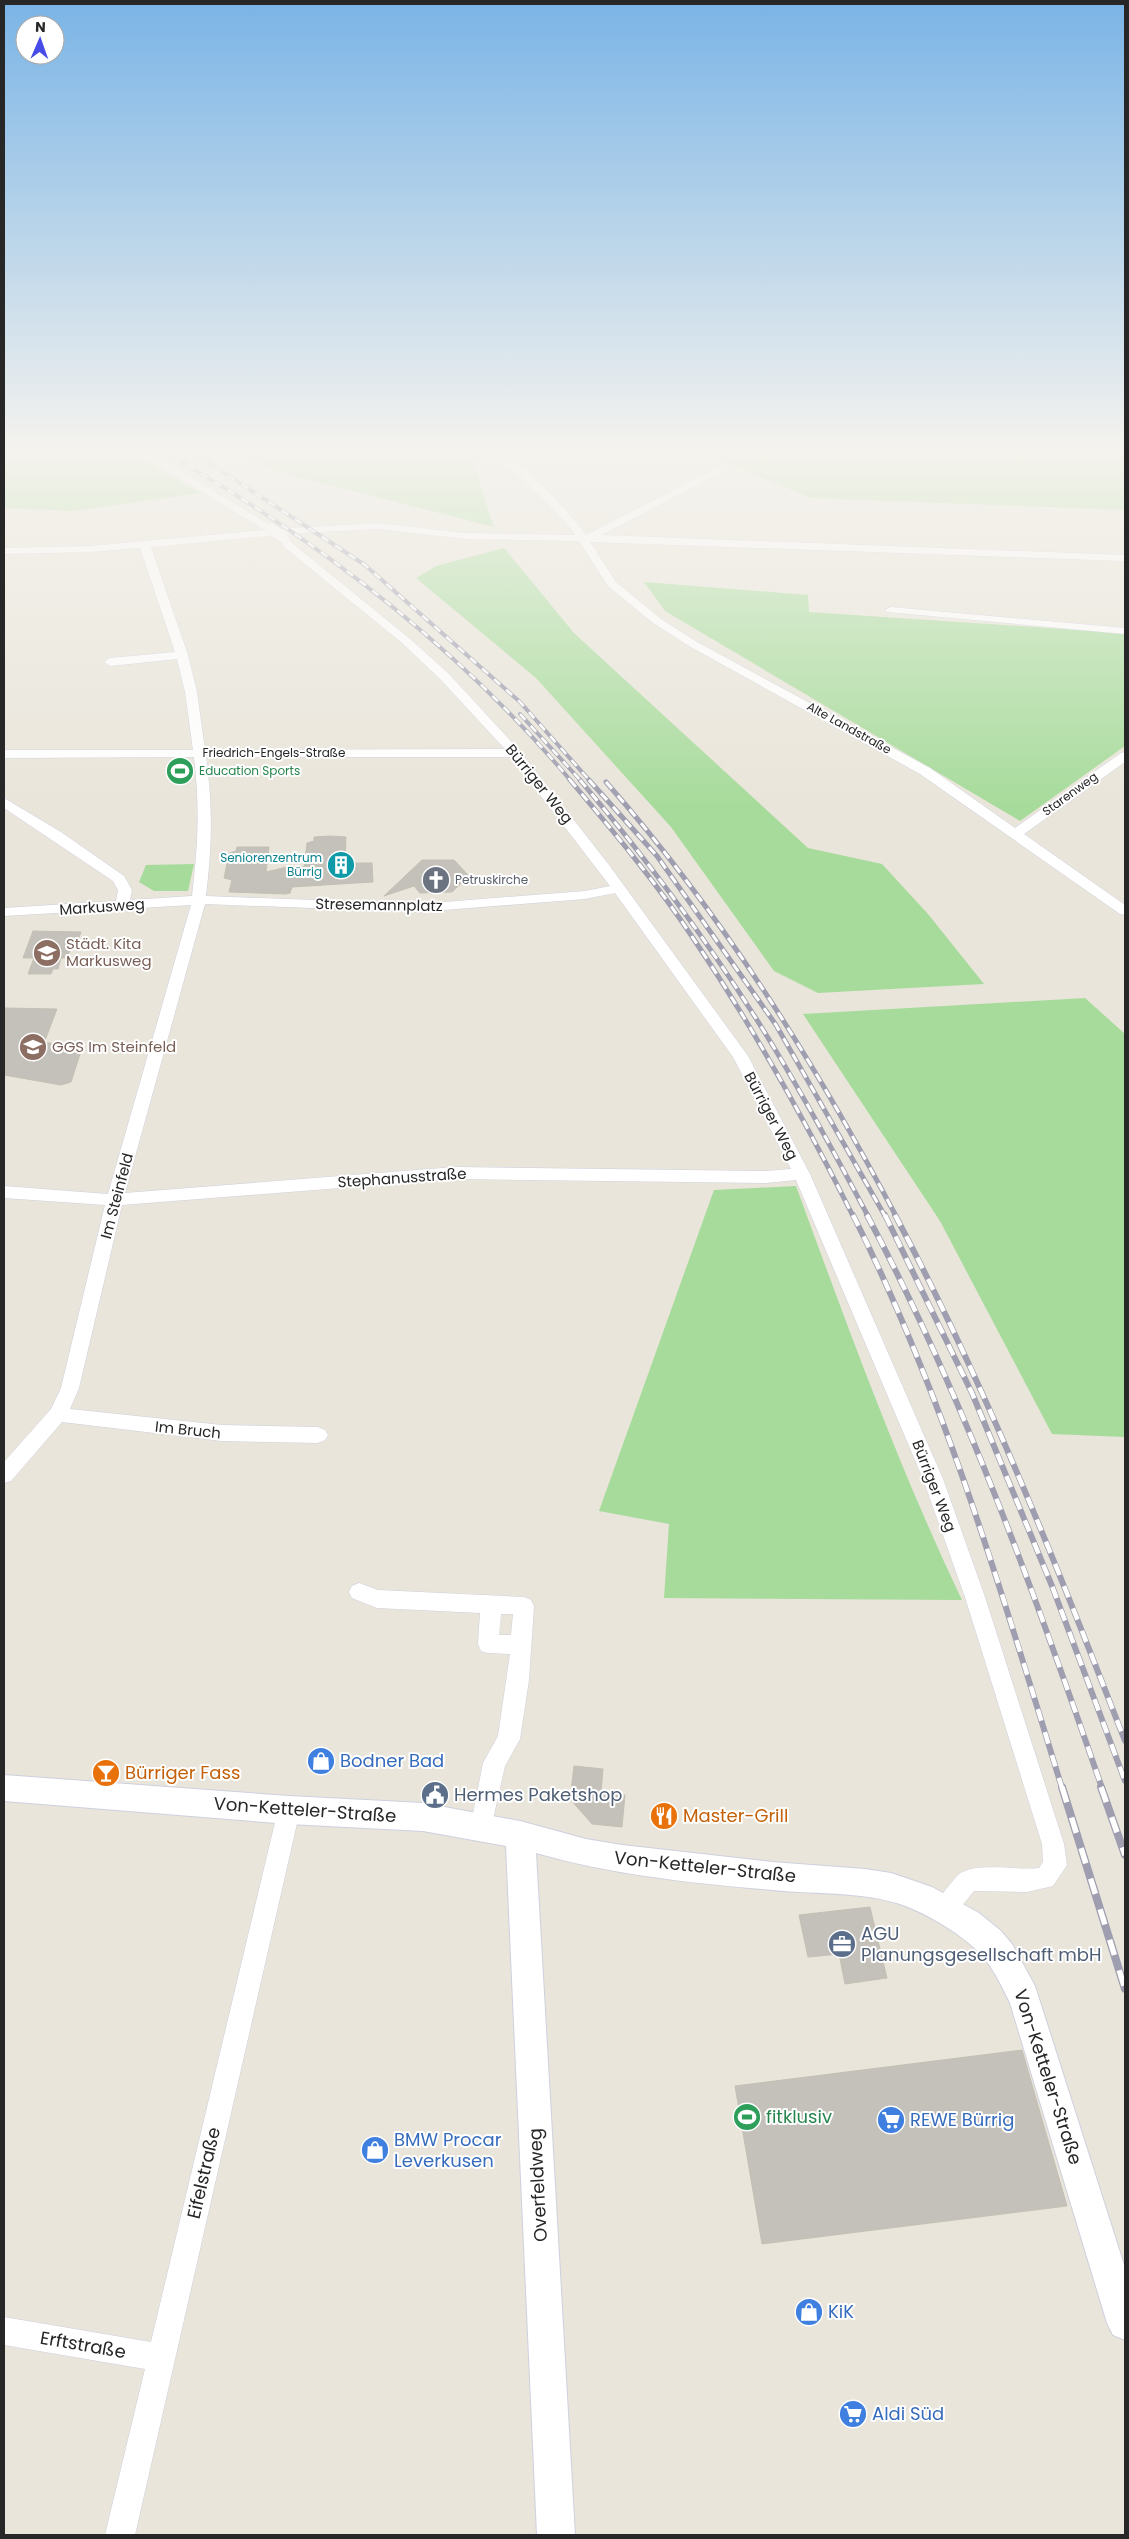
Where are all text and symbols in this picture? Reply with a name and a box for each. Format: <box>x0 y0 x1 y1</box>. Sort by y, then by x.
north arrow <box>15 15 65 65</box>
text: N <box>35 17 46 37</box>
street label: Alte Landstraße <box>804 697 894 758</box>
street label: Bürriger Weg <box>501 739 578 828</box>
street label: Friedrich-Engels-Straße <box>203 744 345 761</box>
sports icon: Education Sports <box>165 756 195 786</box>
place label: Education Sports <box>199 762 300 779</box>
street label: Starenweg <box>1039 768 1101 819</box>
place label: Seniorenzentrum Bürrig <box>220 849 322 880</box>
building icon: Seniorenzentrum Bürrig <box>326 850 356 880</box>
church icon: Petruskirche <box>421 865 451 895</box>
place label: Petruskirche <box>455 871 528 888</box>
street label: Markusweg <box>59 893 145 920</box>
street label: Stresemannplatz <box>315 893 443 916</box>
place label: Städt. Kita Markusweg <box>66 933 152 971</box>
school or university icon: Städt. Kita Markusweg <box>32 938 62 968</box>
school or university icon: GGS Im Steinfeld <box>18 1032 48 1062</box>
place label: GGS Im Steinfeld <box>52 1036 176 1057</box>
street label: Bürriger Weg <box>739 1068 803 1163</box>
street label: Im Steinfeld <box>95 1151 138 1241</box>
street label: Stephanusstraße <box>337 1163 467 1192</box>
street label: Im Bruch <box>154 1416 222 1443</box>
street label: Bürriger Weg <box>907 1437 962 1535</box>
shop icon: Bodner Bad <box>306 1746 336 1776</box>
place label: Bodner Bad <box>340 1748 444 1773</box>
bar icon: Bürriger Fass <box>91 1758 121 1788</box>
place label: Bürriger Fass <box>125 1760 240 1785</box>
public building icon: Hermes Paketshop <box>420 1780 450 1810</box>
place label: Hermes Paketshop <box>454 1782 622 1807</box>
street label: Von-Ketteler-Straße <box>213 1791 397 1828</box>
restaurant icon: Master-Grill <box>649 1801 679 1831</box>
place label: Master-Grill <box>683 1803 788 1828</box>
street label: Von-Ketteler-Straße <box>613 1845 797 1888</box>
place label: AGU Planungsgesellschaft mbH <box>861 1921 1101 1967</box>
office icon: AGU Planungsgesellschaft mbH <box>827 1929 857 1959</box>
street label: Von-Ketteler-Straße <box>1008 1986 1089 2168</box>
sports icon: fitklusiv <box>732 2102 762 2132</box>
place label: fitklusiv <box>766 2104 832 2129</box>
supermarket icon: REWE Bürrig <box>876 2105 906 2135</box>
place label: REWE Bürrig <box>910 2107 1014 2132</box>
street label: Eifelstraße <box>181 2125 226 2221</box>
place label: BMW Procar Leverkusen <box>394 2127 502 2173</box>
street label: Overfeldweg <box>522 2128 553 2243</box>
shop icon: BMW Procar Leverkusen <box>360 2135 390 2165</box>
shop icon: KiK <box>794 2297 824 2327</box>
place label: KiK <box>828 2299 854 2324</box>
street label: Erftstraße <box>38 2325 128 2364</box>
supermarket icon: Aldi Süd <box>838 2399 868 2429</box>
place label: Aldi Süd <box>872 2401 944 2426</box>

